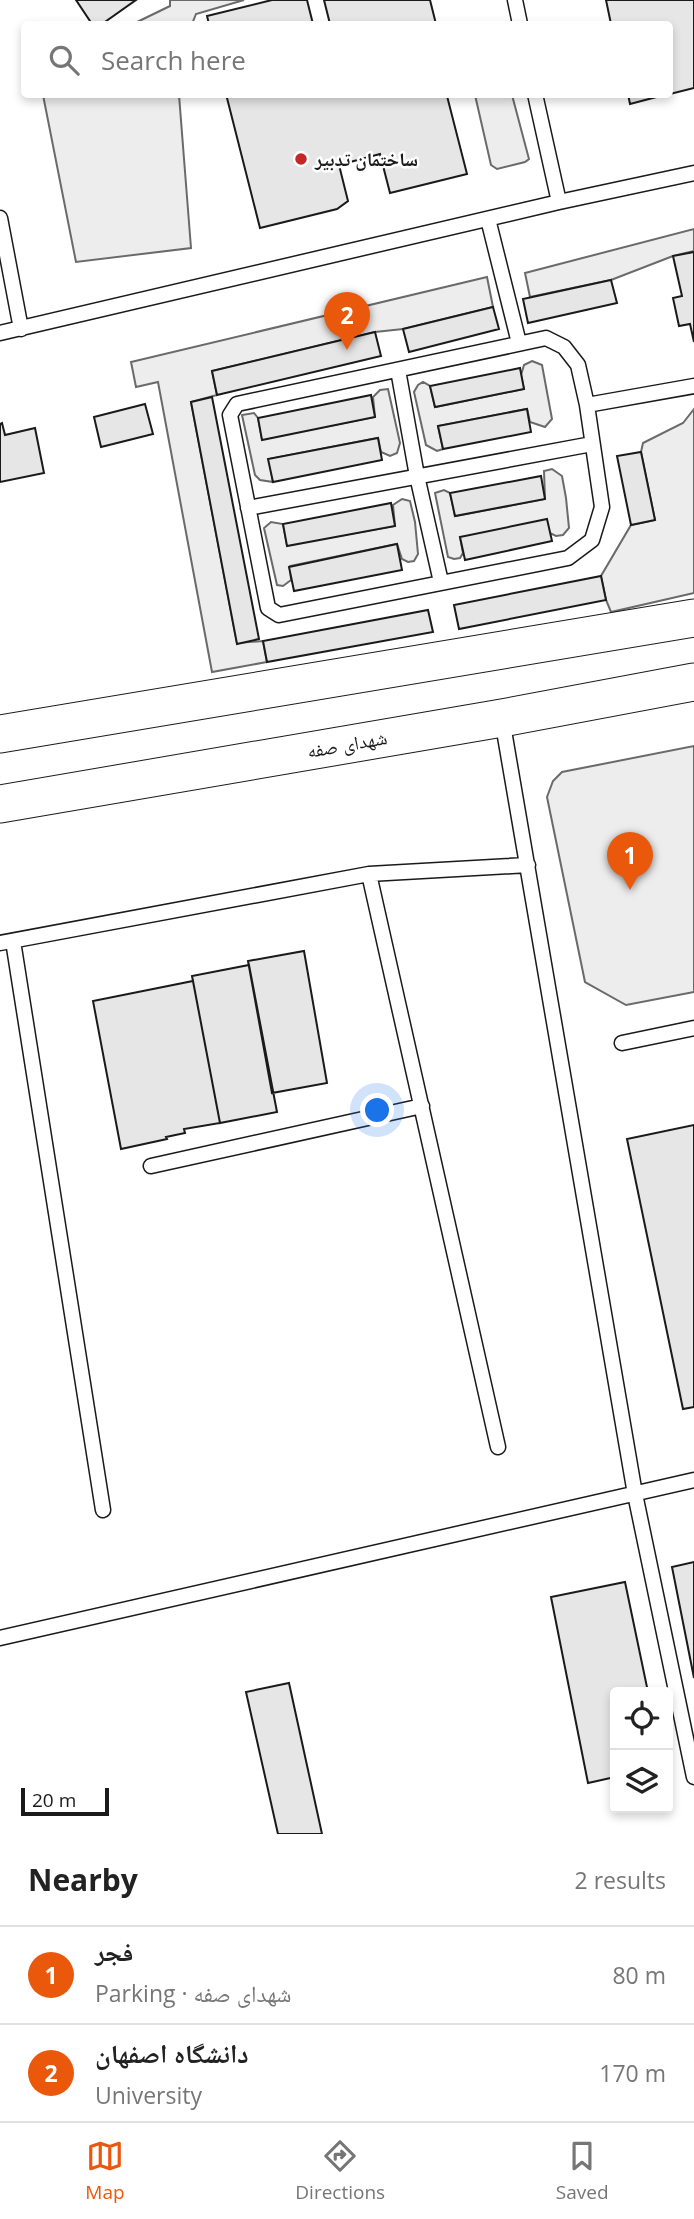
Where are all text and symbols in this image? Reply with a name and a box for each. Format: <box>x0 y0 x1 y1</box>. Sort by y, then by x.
search box <box>21 21 673 98</box>
icon: search <box>45 41 83 79</box>
text: Search here <box>101 42 246 78</box>
place label: ساختمان تدبیر <box>314 146 418 172</box>
marker: ساختمان تدبیر <box>293 151 309 167</box>
pin: 2 <box>324 292 370 350</box>
street label: شهدای صفه <box>305 724 389 764</box>
pin: 1 <box>607 832 653 890</box>
your location <box>360 1093 394 1127</box>
map controls <box>610 1687 673 1813</box>
button: locate <box>610 1687 673 1750</box>
button: layers <box>610 1750 673 1813</box>
scale bar <box>21 1785 108 1817</box>
text: 20 m <box>32 1787 76 1813</box>
text: Nearby <box>28 1859 138 1900</box>
text: 2 results <box>575 1864 666 1896</box>
text: فجر <box>95 1933 133 1969</box>
text: 1 <box>44 1959 58 1991</box>
text: 80 m <box>612 1959 666 1991</box>
text: Parking · شهدای صفه <box>95 1977 291 2009</box>
text: دانشگاه اصفهان <box>95 2035 249 2071</box>
text: 2 <box>44 2057 58 2089</box>
text: 170 m <box>599 2057 666 2089</box>
text: University <box>95 2079 202 2111</box>
tab: Map <box>85 2137 125 2205</box>
tab: Directions <box>295 2137 385 2205</box>
tab: Saved <box>556 2137 609 2205</box>

